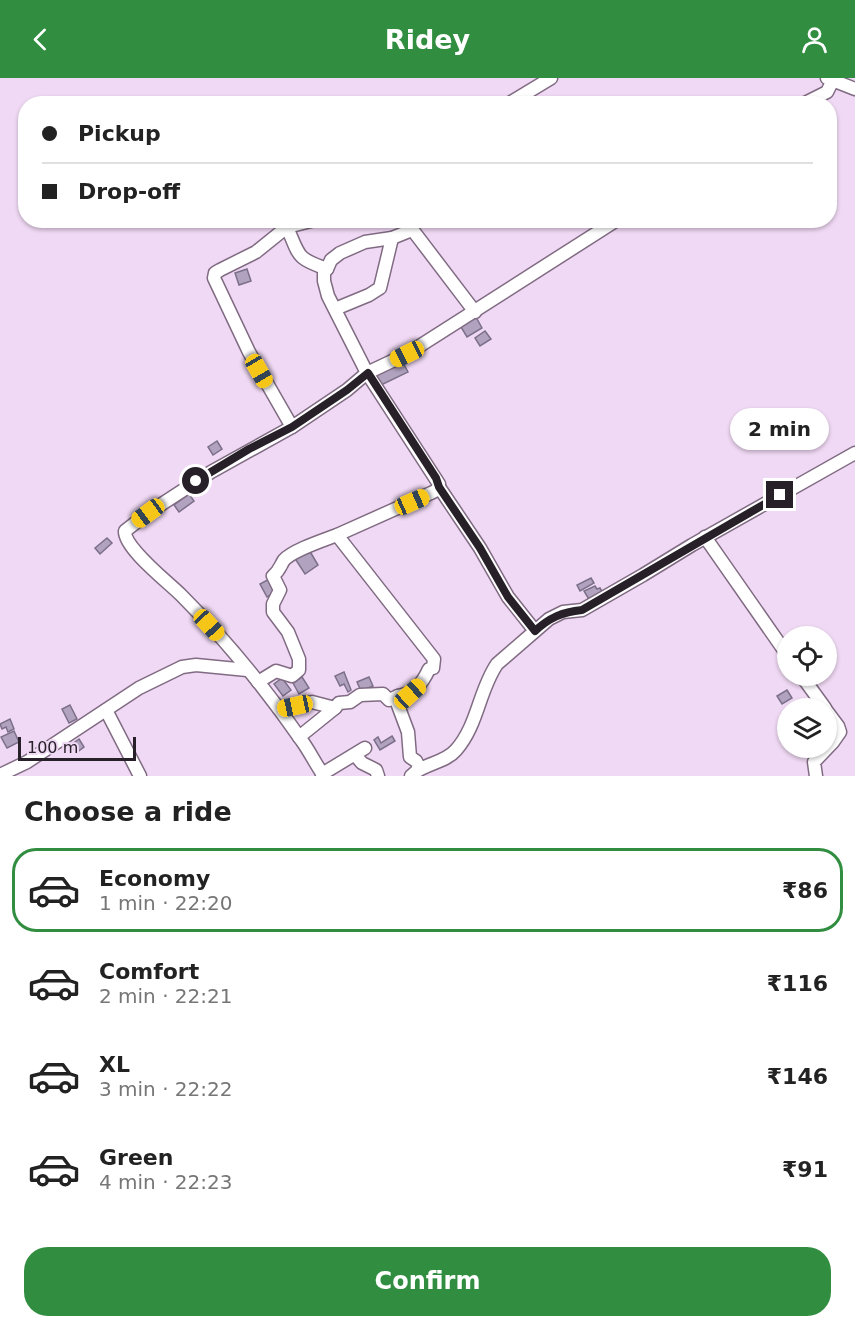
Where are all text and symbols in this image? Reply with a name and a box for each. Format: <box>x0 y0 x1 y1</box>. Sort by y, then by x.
icon: back <box>24 23 57 56</box>
icon: person <box>798 23 831 56</box>
text: Ridey <box>385 24 470 55</box>
text: Pickup <box>78 121 161 146</box>
text: Drop-off <box>78 179 180 204</box>
car <box>387 338 427 370</box>
car <box>242 351 276 391</box>
callout: 2 min <box>730 408 830 450</box>
text: 2 min <box>748 417 811 441</box>
route start <box>182 467 209 494</box>
route end <box>766 481 793 508</box>
car <box>392 486 432 518</box>
car <box>128 495 168 531</box>
car <box>190 606 228 644</box>
map controls <box>777 626 837 758</box>
button: locate <box>777 626 837 686</box>
car <box>391 675 429 713</box>
car <box>276 693 314 719</box>
button: layers <box>777 698 837 758</box>
scale bar <box>18 734 136 762</box>
text: 100 m <box>27 738 78 757</box>
text: Choose a ride <box>24 796 232 827</box>
icon: car <box>27 863 81 917</box>
text: Economy <box>99 866 210 891</box>
text: ₹86 <box>782 878 828 903</box>
text: 1 min · 22:20 <box>99 891 233 915</box>
icon: car <box>27 956 81 1010</box>
text: Comfort <box>99 959 199 984</box>
text: ₹116 <box>767 971 828 996</box>
text: 2 min · 22:21 <box>99 984 233 1008</box>
icon: car <box>27 1049 81 1103</box>
text: XL <box>99 1052 130 1077</box>
text: ₹146 <box>767 1064 828 1089</box>
text: 3 min · 22:22 <box>99 1077 233 1101</box>
icon: car <box>27 1142 81 1196</box>
text: Green <box>99 1145 173 1170</box>
text: ₹91 <box>782 1157 828 1182</box>
text: 4 min · 22:23 <box>99 1170 233 1194</box>
button: Confirm <box>24 1247 831 1316</box>

